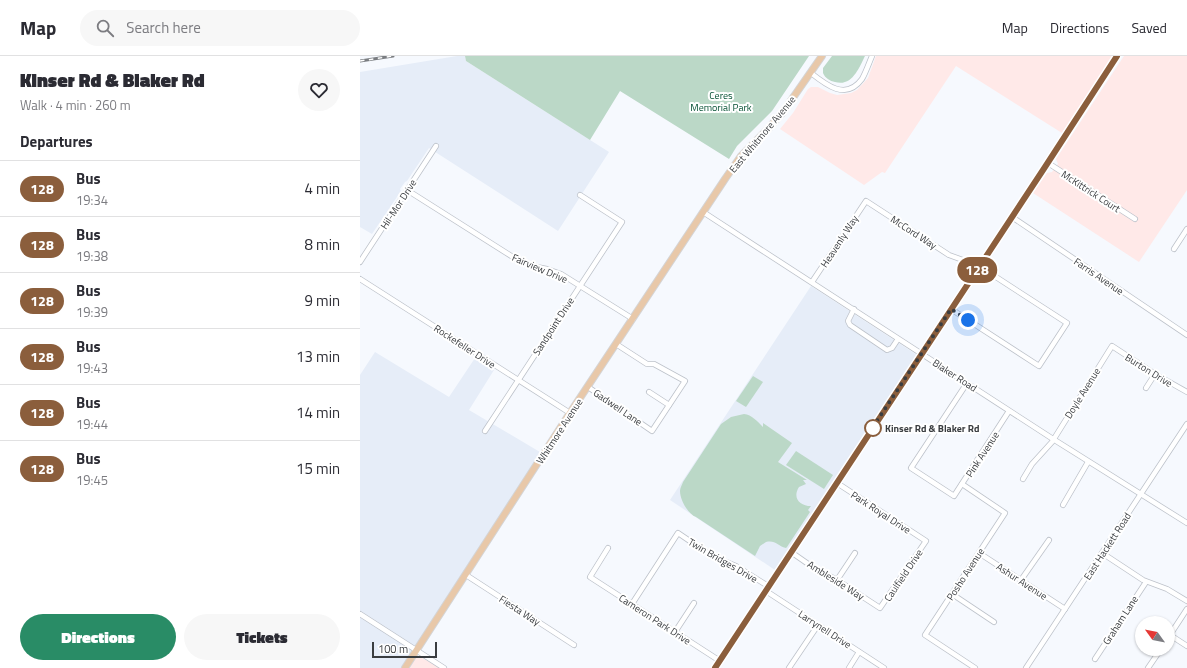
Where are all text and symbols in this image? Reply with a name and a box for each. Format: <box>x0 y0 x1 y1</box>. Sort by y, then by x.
search box <box>80 10 360 46</box>
text: Map <box>20 13 56 42</box>
text: Search here <box>126 16 201 39</box>
icon: search <box>94 17 116 39</box>
text: Map <box>1002 17 1028 38</box>
text: Directions <box>1050 17 1109 38</box>
text: Saved <box>1131 17 1167 38</box>
text: Kinser Rd & Blaker Rd <box>20 65 205 94</box>
button: heart <box>298 69 340 111</box>
park label: Ceres Memorial Park <box>690 88 752 115</box>
street label: East Whitmore Avenue <box>726 93 799 176</box>
text: Walk · 4 min · 260 m <box>20 95 131 115</box>
text: Departures <box>20 130 93 153</box>
text: Bus <box>76 167 101 190</box>
street label: McKittrick Court <box>1058 167 1124 216</box>
street label: Hil-Mor Drive <box>377 176 420 232</box>
text: 4 min <box>304 177 340 200</box>
text: 128 <box>30 178 54 199</box>
text: 19:34 <box>76 190 108 210</box>
street label: Heavenly Way <box>817 212 862 270</box>
street label: McCord Way <box>888 212 940 253</box>
text: Bus <box>76 223 101 246</box>
text: 8 min <box>304 233 340 256</box>
text: 128 <box>30 234 54 255</box>
text: 19:38 <box>76 246 108 266</box>
street label: Fairview Drive <box>510 250 570 287</box>
street label: Farris Avenue <box>1071 254 1127 299</box>
line badge: 128 <box>954 257 1000 283</box>
text: 128 <box>965 259 989 280</box>
text: Bus <box>76 279 101 302</box>
text: 9 min <box>304 289 340 312</box>
text: 128 <box>30 290 54 311</box>
street label: Sandpoint Drive <box>529 294 578 358</box>
text: 19:39 <box>76 302 108 322</box>
your location <box>958 310 978 330</box>
street label: Rockefeller Drive <box>431 321 499 372</box>
text: Bus <box>76 335 101 358</box>
text: 13 min <box>296 345 340 368</box>
text: 128 <box>30 346 54 367</box>
street label: Burton Drive <box>1122 350 1175 391</box>
street label: Blaker Road <box>929 355 980 395</box>
text: 19:43 <box>76 358 108 378</box>
street label: Doyle Avenue <box>1061 365 1104 422</box>
street label: Gadwell Lane <box>590 386 645 429</box>
text: Bus <box>76 391 101 414</box>
street label: Whitmore Avenue <box>533 396 586 467</box>
text: 14 min <box>296 401 340 424</box>
text: 128 <box>30 402 54 423</box>
text: 19:44 <box>76 414 108 434</box>
marker: Kinser Rd & Blaker Rd <box>864 419 882 437</box>
place label: Kinser Rd & Blaker Rd <box>885 421 979 436</box>
street label: Pink Avenue <box>962 428 1003 480</box>
text: Bus <box>76 447 101 470</box>
text: 15 min <box>296 457 340 480</box>
text: 128 <box>30 458 54 479</box>
text: 19:45 <box>76 470 108 490</box>
street label: Park Royal Drive <box>848 487 914 537</box>
street label: East Hackett Road <box>1080 510 1135 583</box>
street label: Twin Bridges Drive <box>685 534 760 586</box>
street label: Posho Avenue <box>943 545 988 603</box>
street label: Caulfield Drive <box>880 546 926 604</box>
street label: Ambleside Way <box>804 557 867 604</box>
street label: Ashur Avenue <box>993 559 1050 604</box>
street label: Cameron Park Drive <box>616 590 694 648</box>
street label: Fiesta Way <box>496 592 543 629</box>
street label: Graham Lane <box>1099 593 1142 648</box>
street label: Larrynell Drive <box>795 607 854 652</box>
button: Directions <box>20 614 176 660</box>
button: Tickets <box>184 614 340 660</box>
north arrow <box>1135 616 1175 656</box>
map controls <box>1135 616 1175 656</box>
scale bar <box>372 640 437 659</box>
text: 100 m <box>378 641 408 657</box>

